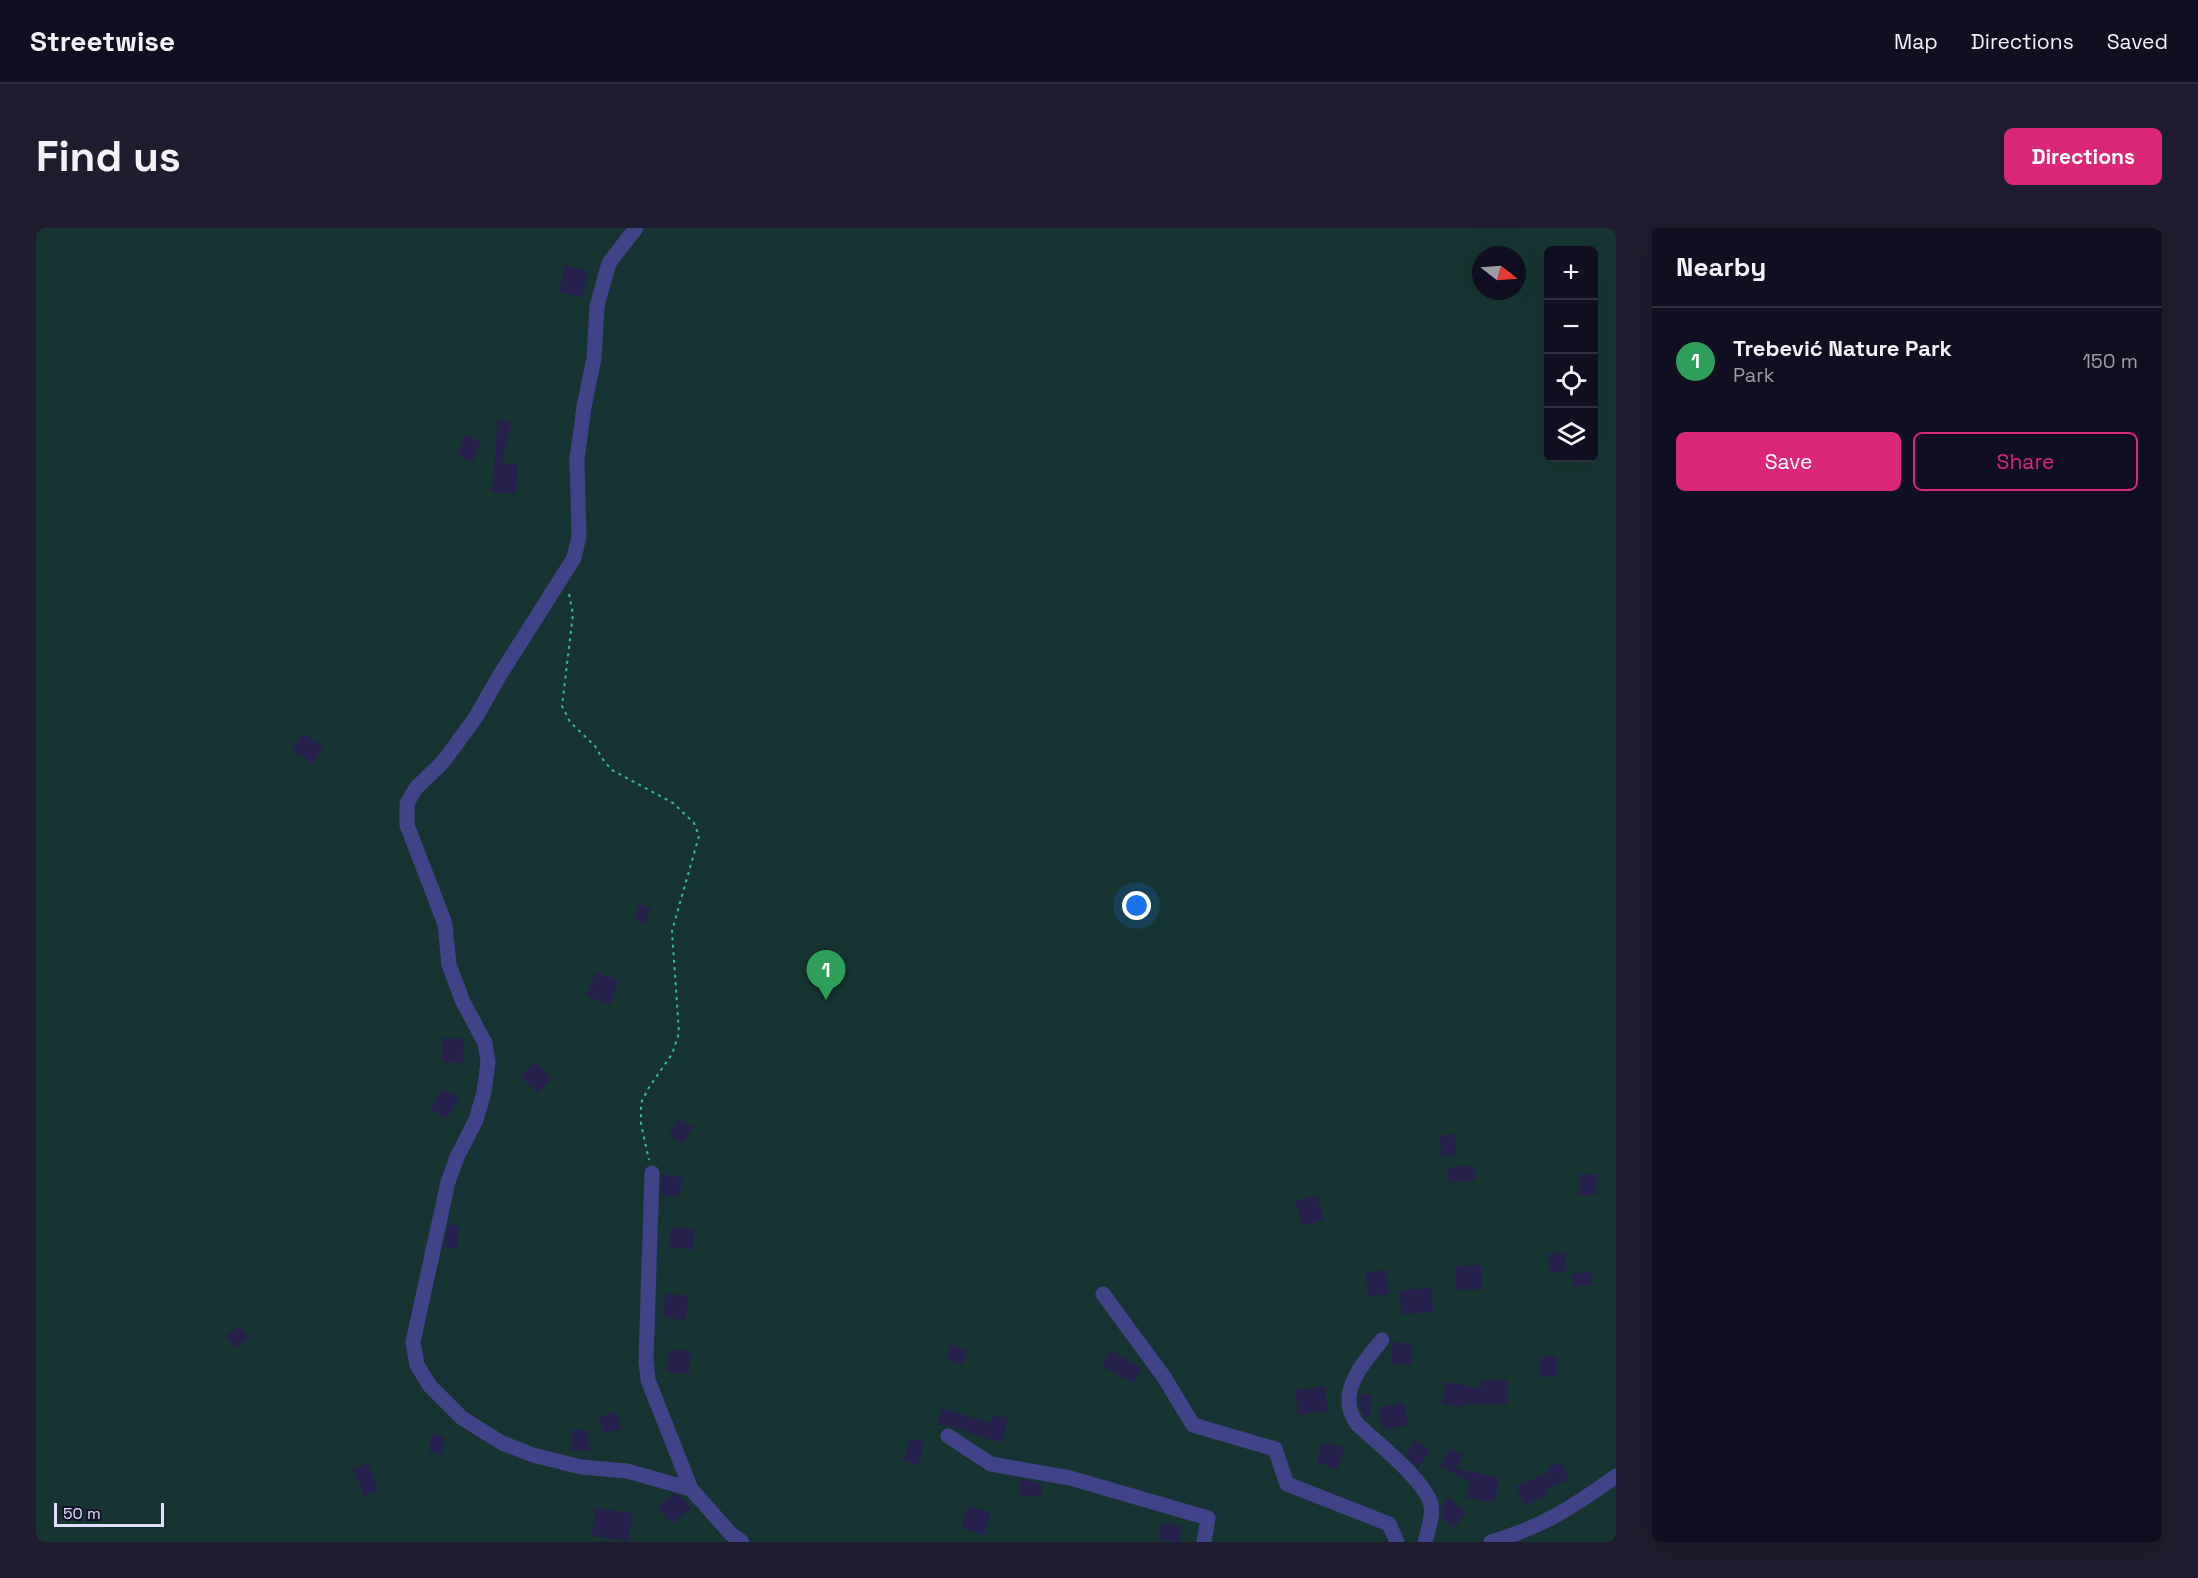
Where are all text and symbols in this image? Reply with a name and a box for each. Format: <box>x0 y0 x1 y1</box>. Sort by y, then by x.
text: Streetwise <box>30 23 175 59</box>
text: Map <box>1894 28 1938 55</box>
text: Directions <box>1971 28 2074 55</box>
text: Saved <box>2107 28 2168 55</box>
button: Directions <box>2004 128 2162 185</box>
text: Find us <box>36 130 181 183</box>
north arrow <box>1472 246 1526 300</box>
map controls <box>1544 246 1598 462</box>
button: + <box>1544 246 1598 300</box>
text: Nearby <box>1676 250 1766 284</box>
button: − <box>1544 300 1598 354</box>
text: Trebević Nature Park <box>1733 334 1952 362</box>
text: 1 <box>1691 348 1700 374</box>
text: 150 m <box>2083 348 2138 374</box>
button: locate <box>1544 354 1598 408</box>
text: Park <box>1733 362 1775 388</box>
button: layers <box>1544 408 1598 462</box>
button: Save <box>1676 432 1901 491</box>
button: Share <box>1913 432 2138 491</box>
your location <box>1122 891 1151 920</box>
pin: 1 <box>806 950 846 1000</box>
scale bar <box>54 1500 164 1528</box>
text: 50 m <box>63 1503 101 1524</box>

